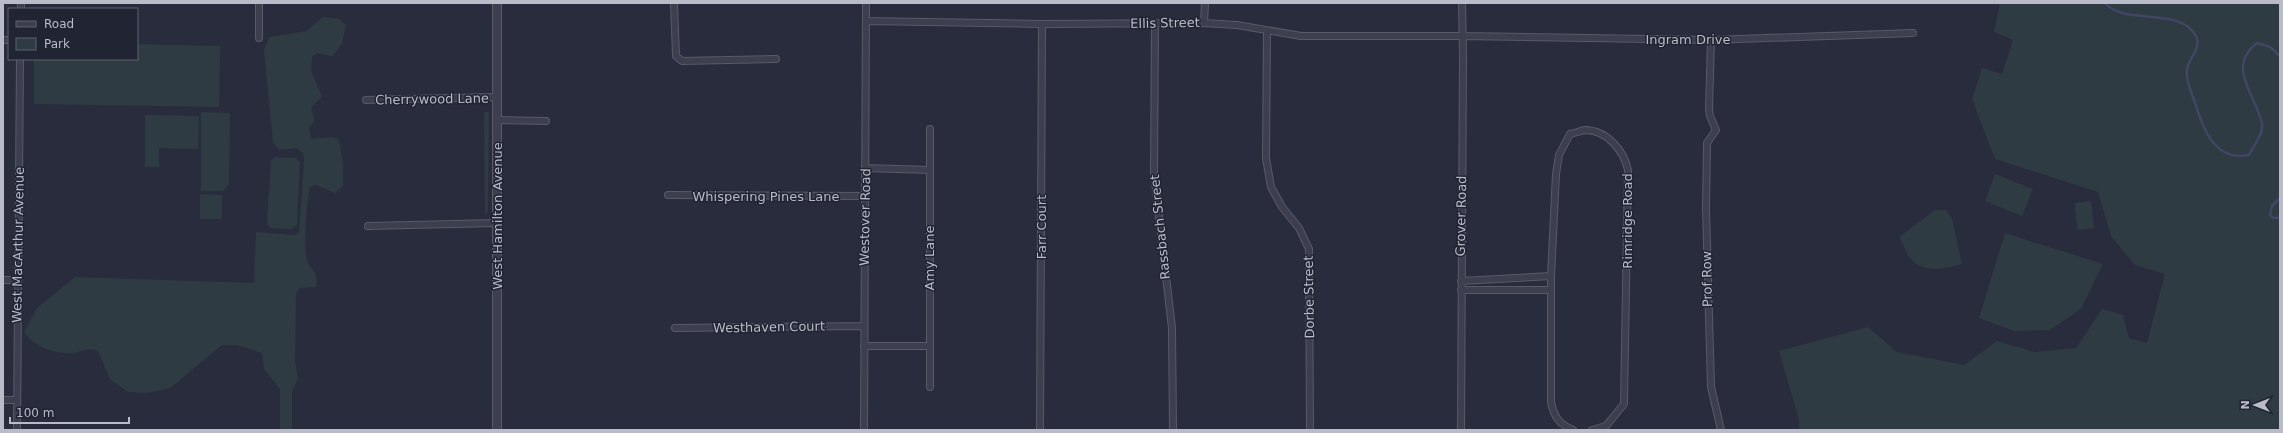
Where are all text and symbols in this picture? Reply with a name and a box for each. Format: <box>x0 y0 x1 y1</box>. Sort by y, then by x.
legend <box>8 8 138 60</box>
street label: Ellis Street <box>1130 15 1200 31</box>
text: Road <box>44 17 74 31</box>
street label: Ingram Drive <box>1645 32 1731 47</box>
text: Park <box>44 37 70 51</box>
street label: Cherrywood Lane <box>375 91 489 107</box>
street label: West Hamilton Avenue <box>490 142 505 290</box>
street label: West MacArthur Avenue <box>9 167 27 323</box>
street label: Westover Road <box>857 168 873 266</box>
street label: Rimridge Road <box>1620 173 1635 269</box>
street label: Rassbach Street <box>1147 174 1173 280</box>
street label: Grover Road <box>1453 175 1469 257</box>
street label: Whispering Pines Lane <box>692 189 840 204</box>
street label: Farr Court <box>1034 195 1049 259</box>
street label: Amy Lane <box>922 226 937 290</box>
street label: Prof Row <box>1699 250 1715 307</box>
street label: Dorbe Street <box>1301 255 1317 339</box>
street label: Westhaven Court <box>713 319 825 335</box>
north arrow <box>2235 385 2275 425</box>
scale bar <box>10 399 129 425</box>
text: N <box>2239 400 2252 410</box>
text: 100 m <box>16 406 54 420</box>

